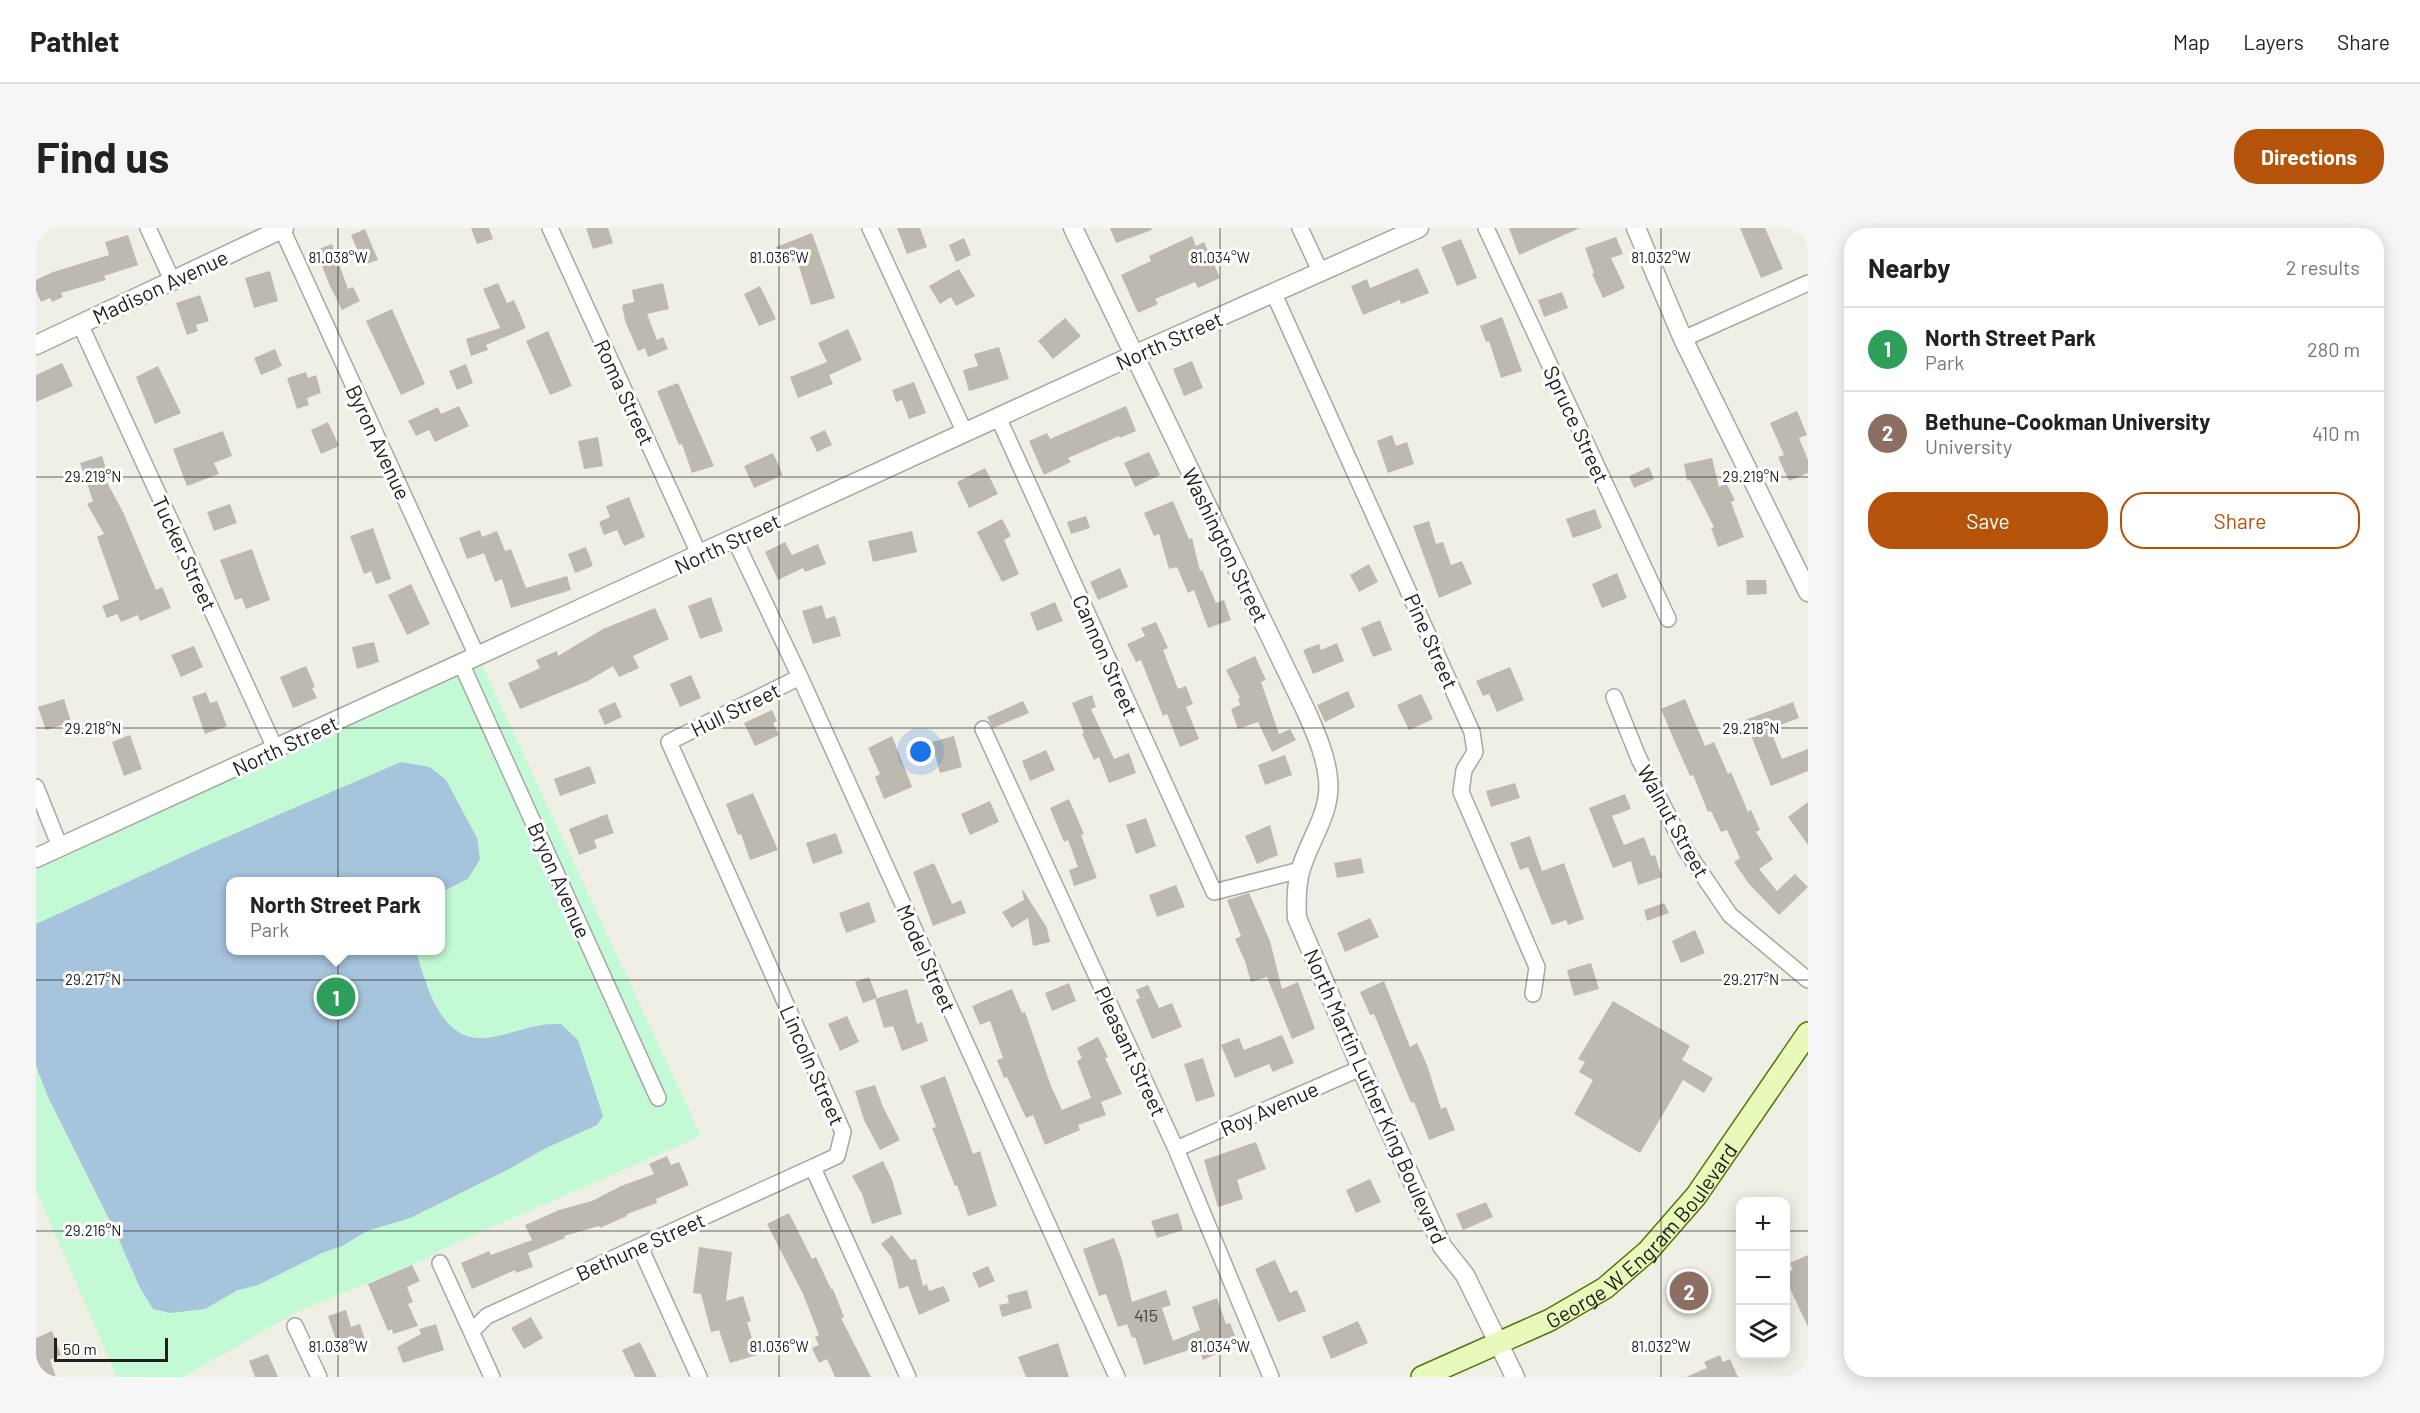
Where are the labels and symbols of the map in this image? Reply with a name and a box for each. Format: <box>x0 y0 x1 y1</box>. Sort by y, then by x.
street label: Madison Avenue <box>88 244 232 328</box>
text: 81.038°W <box>308 248 368 266</box>
text: 81.036°W <box>749 248 809 266</box>
text: 81.034°W <box>1190 248 1250 266</box>
text: 81.032°W <box>1631 248 1691 266</box>
street label: North Street <box>1112 305 1226 375</box>
street label: Roma Street <box>590 335 660 449</box>
street label: Spruce Street <box>1539 361 1615 487</box>
street label: Byron Avenue <box>341 381 417 503</box>
street label: Washington Street <box>1178 464 1274 626</box>
text: 29.219°N <box>65 467 121 485</box>
text: 29.219°N <box>1723 467 1779 485</box>
street label: Tucker Street <box>148 492 222 614</box>
street label: North Street <box>670 508 784 578</box>
street label: Pine Street <box>1400 589 1464 693</box>
street label: Cannon Street <box>1068 590 1144 720</box>
street label: Hull Street <box>686 677 784 741</box>
street label: North Street <box>228 710 342 780</box>
text: 29.218°N <box>65 719 121 737</box>
text: 29.218°N <box>1723 719 1779 737</box>
your location <box>906 737 935 766</box>
street label: Walnut Street <box>1633 760 1715 882</box>
street label: Bryon Avenue <box>523 818 597 942</box>
street label: Model Street <box>892 900 962 1016</box>
street label: North Martin Luther King Boulevard <box>1299 945 1453 1247</box>
text: 29.217°N <box>65 970 121 988</box>
text: 29.217°N <box>1723 970 1779 988</box>
pin: 1 <box>316 974 356 1020</box>
street label: Pleasant Street <box>1090 982 1172 1120</box>
street label: Lincoln Street <box>775 1001 851 1129</box>
street label: Roy Avenue <box>1216 1075 1322 1141</box>
street label: George W Engram Boulevard <box>1541 1138 1741 1333</box>
street label: Bethune Street <box>572 1206 708 1286</box>
text: 29.216°N <box>65 1221 121 1239</box>
pin: 2 <box>1670 1268 1708 1314</box>
house number: 415 <box>1134 1304 1158 1326</box>
scale bar <box>54 1335 168 1362</box>
text: 81.038°W <box>308 1337 368 1355</box>
text: 81.036°W <box>749 1337 809 1355</box>
text: 81.034°W <box>1190 1337 1250 1355</box>
text: 81.032°W <box>1631 1337 1691 1355</box>

